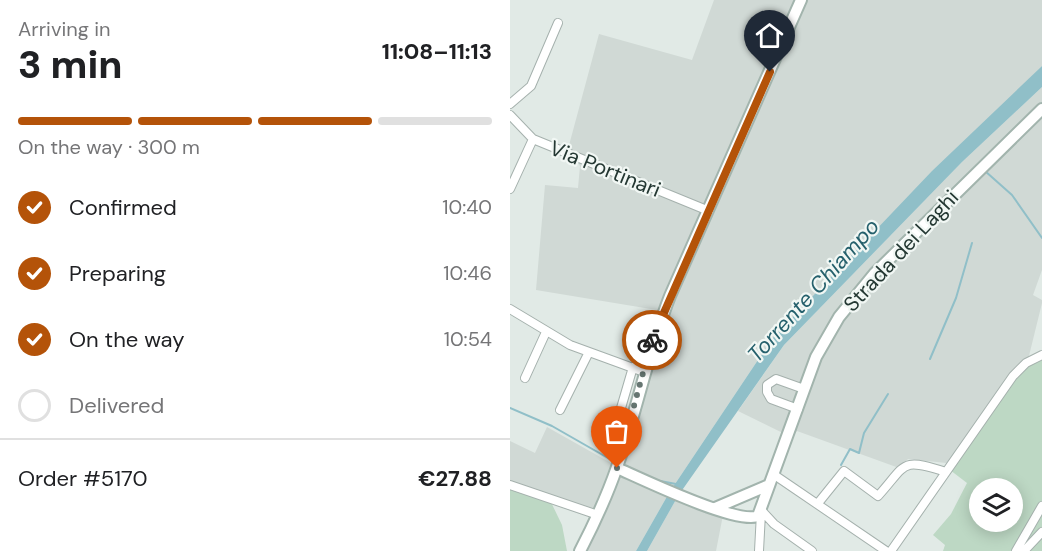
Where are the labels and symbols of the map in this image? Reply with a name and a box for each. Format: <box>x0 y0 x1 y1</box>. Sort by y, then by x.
pin <box>744 10 795 72</box>
street label: Via Portinari <box>545 134 665 204</box>
street label: Strada dei Laghi <box>837 184 965 318</box>
water label: Torrente Chiampo <box>741 212 886 368</box>
courier <box>622 310 682 370</box>
pin <box>591 406 642 468</box>

